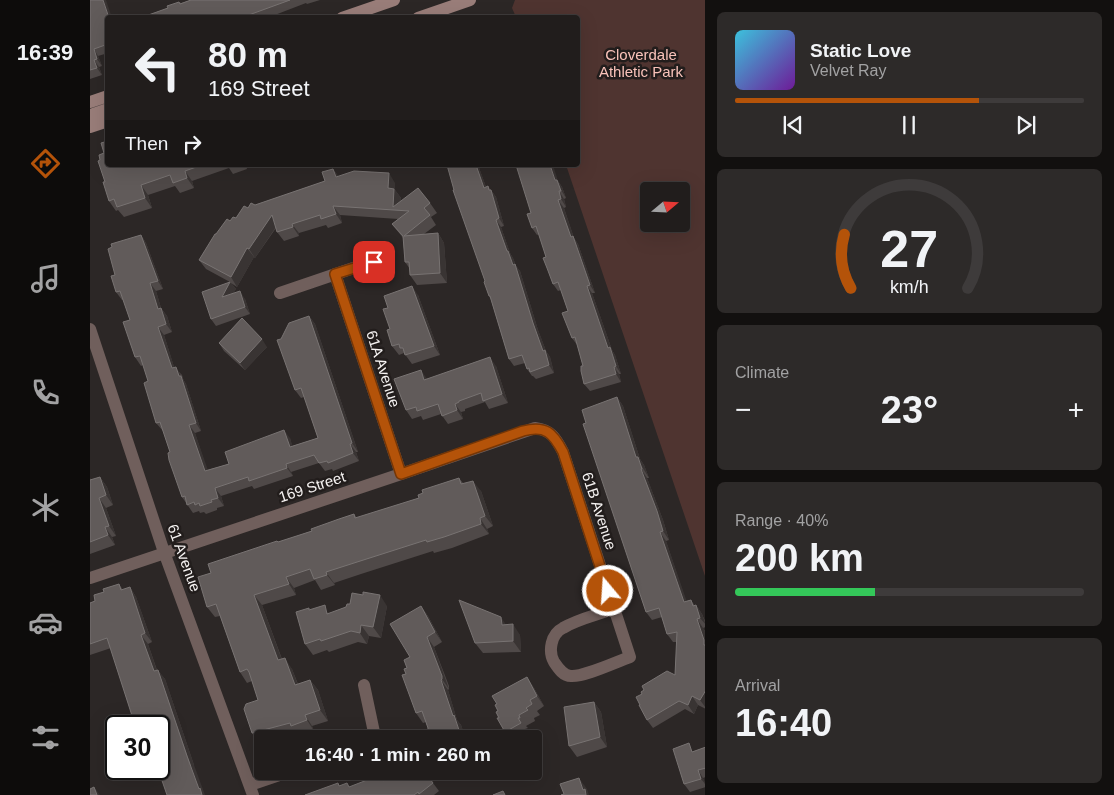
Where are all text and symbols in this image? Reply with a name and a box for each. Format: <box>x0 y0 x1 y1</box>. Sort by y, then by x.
icon: left <box>125 35 190 100</box>
text: 80 m <box>208 35 288 74</box>
text: 16:39 <box>17 40 73 65</box>
text: Static Love <box>810 40 911 61</box>
park label: Cloverdale Athletic Park <box>599 46 684 80</box>
text: Velvet Ray <box>810 62 886 79</box>
text: 169 Street <box>208 76 310 101</box>
icon: previous <box>779 111 807 139</box>
icon: pause <box>895 111 923 139</box>
icon: next <box>1012 111 1040 139</box>
icon: right <box>178 130 206 158</box>
text: Then <box>125 133 168 154</box>
icon: directions <box>28 146 63 181</box>
north arrow <box>640 182 690 232</box>
map controls <box>640 182 690 232</box>
text: 27 <box>881 220 938 278</box>
pin <box>353 241 395 283</box>
icon: arrive <box>360 248 388 276</box>
icon: music <box>28 261 63 296</box>
text: km/h <box>890 277 929 297</box>
street label: 61A Avenue <box>363 328 404 409</box>
text: Climate <box>735 364 789 381</box>
icon: phone <box>28 375 63 410</box>
text: 23° <box>881 389 938 431</box>
text: − <box>735 394 751 425</box>
text: + <box>1068 394 1084 425</box>
street label: 169 Street <box>276 467 348 505</box>
street label: 61B Avenue <box>579 470 620 552</box>
icon: climate <box>28 490 63 525</box>
text: Range · 40% <box>735 512 828 529</box>
street label: 61 Avenue <box>164 522 205 594</box>
text: 200 km <box>735 537 864 579</box>
position arrow <box>581 564 633 616</box>
icon: car <box>28 605 63 640</box>
text: Arrival <box>735 677 780 694</box>
text: 16:40 <box>735 702 832 744</box>
speed limit sign: 30 <box>105 715 170 780</box>
icon: filters <box>28 720 63 755</box>
text: 16:40 · 1 min · 260 m <box>305 744 491 765</box>

